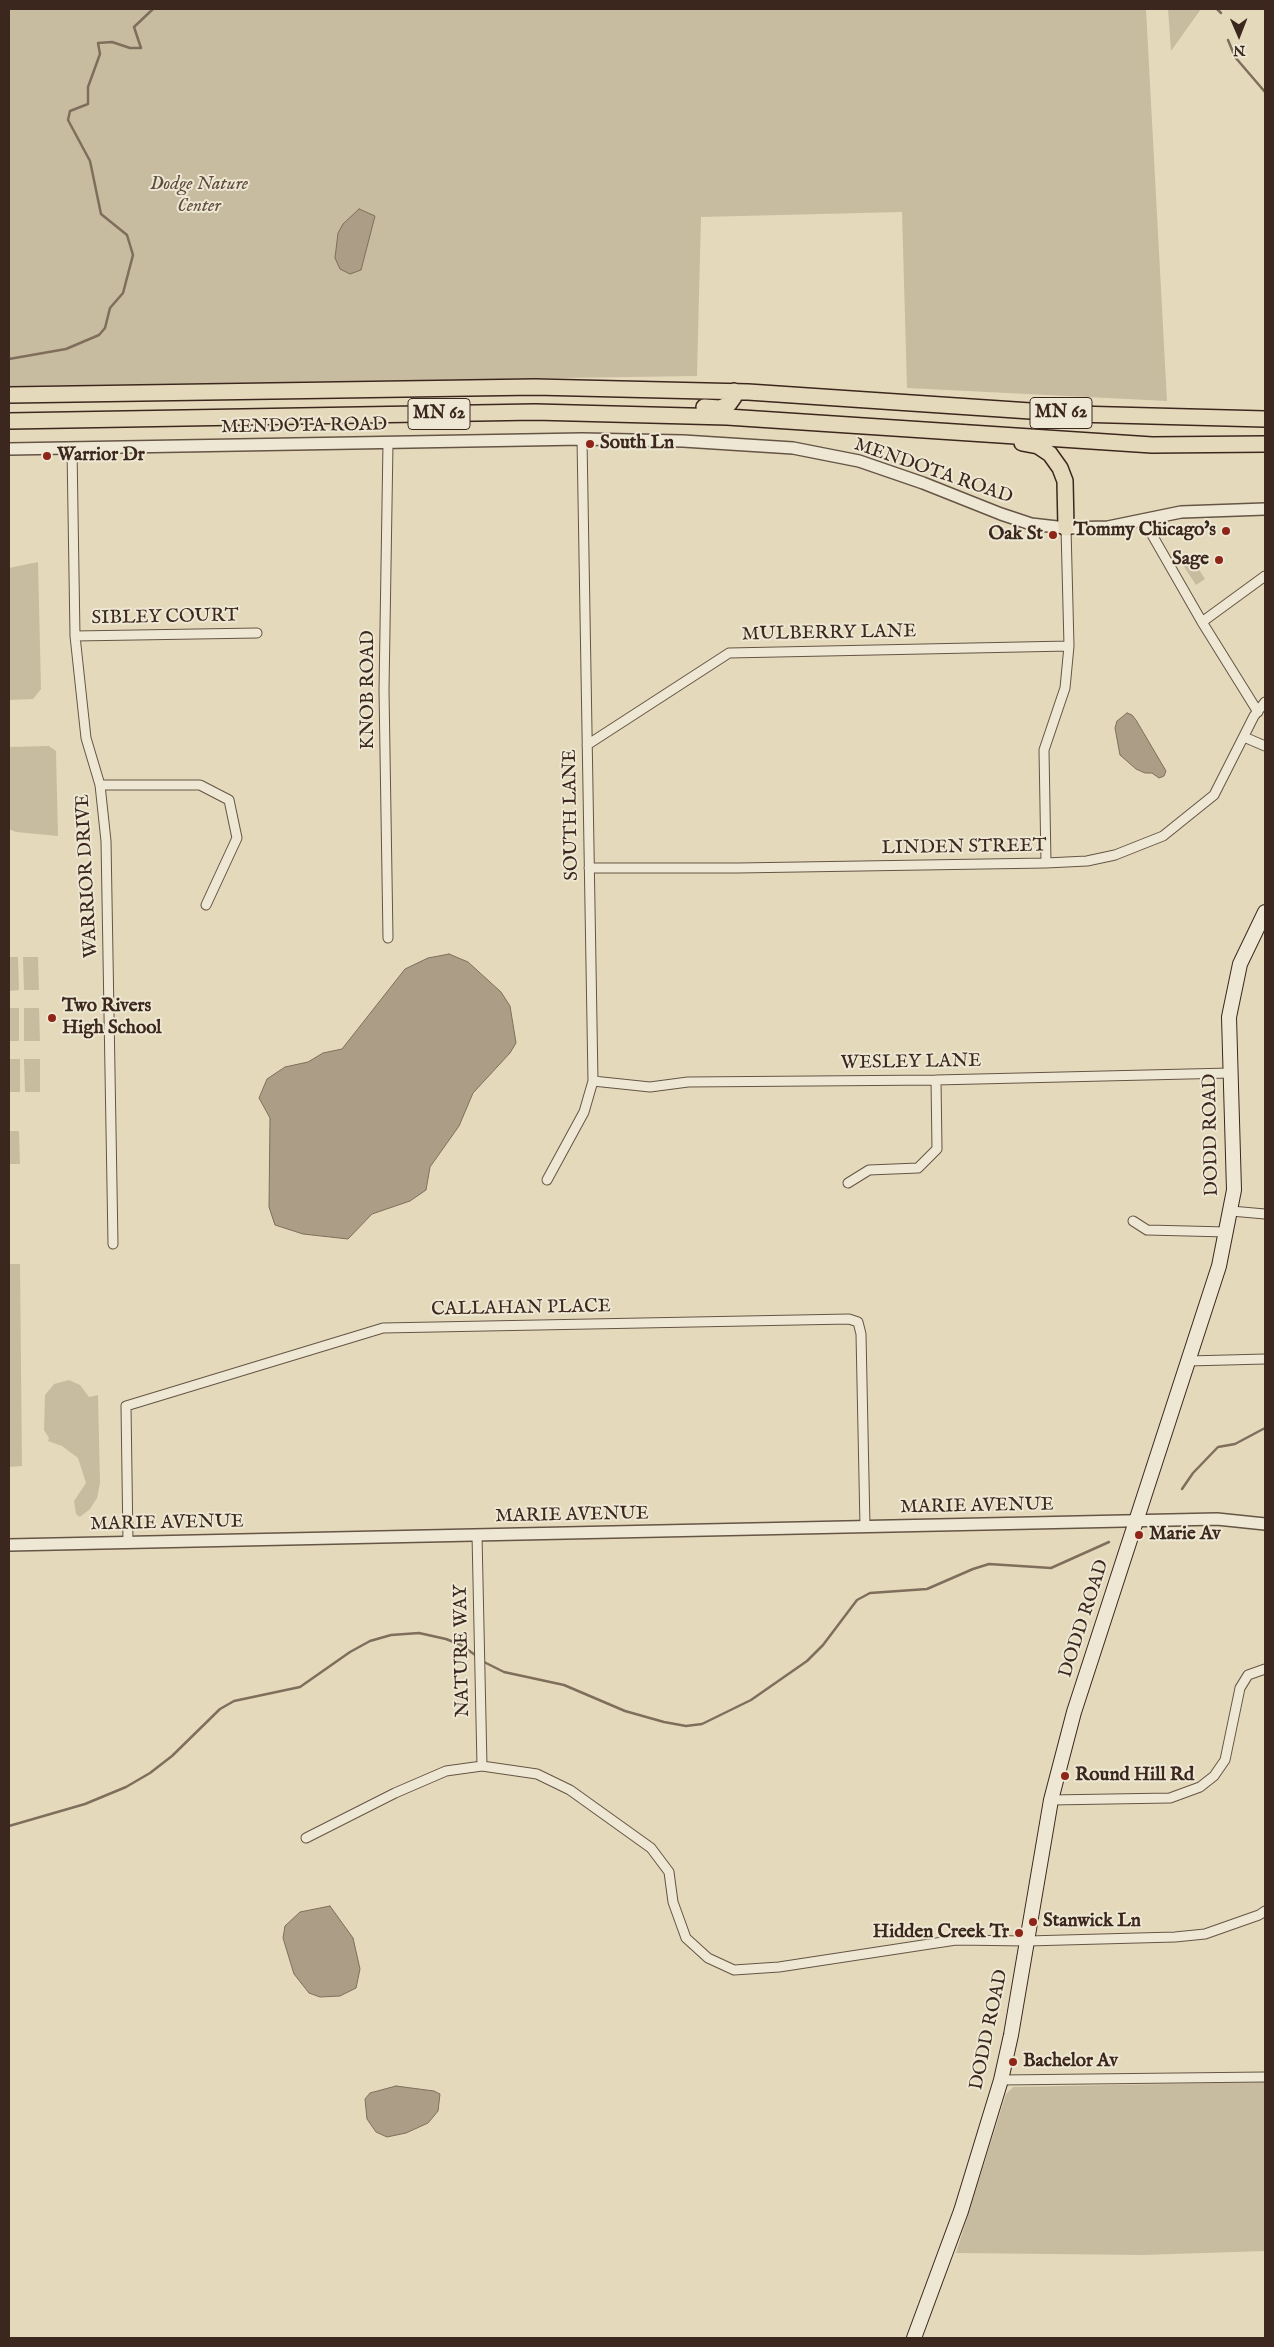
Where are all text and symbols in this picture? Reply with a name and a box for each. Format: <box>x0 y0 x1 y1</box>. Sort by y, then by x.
north arrow <box>1214 10 1264 60</box>
text: N <box>1233 41 1245 59</box>
park label: Dodge Nature Center <box>150 174 248 218</box>
road number: MN 62 <box>408 398 470 429</box>
road number: MN 62 <box>1030 398 1092 428</box>
street label: MENDOTA ROAD <box>221 414 387 440</box>
place label: South Ln <box>600 433 674 455</box>
street label: MENDOTA ROAD <box>851 434 1015 510</box>
marker: South Ln <box>584 438 596 450</box>
place label: Warrior Dr <box>57 445 145 467</box>
marker: Warrior Dr <box>41 450 53 462</box>
place label: Tommy Chicago's <box>1074 520 1216 542</box>
place label: Oak St <box>988 524 1043 546</box>
marker: Tommy Chicago's <box>1220 525 1232 537</box>
marker: Oak St <box>1047 529 1059 541</box>
place label: Sage <box>1172 549 1209 571</box>
marker: Sage <box>1213 554 1225 566</box>
street label: SIBLEY COURT <box>91 605 239 631</box>
street label: MULBERRY LANE <box>741 621 917 647</box>
street label: KNOB ROAD <box>358 630 380 750</box>
street label: SOUTH LANE <box>559 749 585 881</box>
street label: WARRIOR DRIVE <box>72 794 104 958</box>
street label: LINDEN STREET <box>881 835 1047 861</box>
place label: Two Rivers High School <box>62 996 162 1040</box>
marker: Two Rivers High School <box>46 1012 58 1024</box>
street label: WESLEY LANE <box>841 1050 981 1076</box>
street label: DODD ROAD <box>1200 1073 1224 1197</box>
street label: CALLAHAN PLACE <box>431 1296 611 1322</box>
street label: MARIE AVENUE <box>900 1494 1054 1520</box>
street label: MARIE AVENUE <box>495 1503 649 1529</box>
street label: MARIE AVENUE <box>90 1511 244 1537</box>
place label: Marie Av <box>1149 1524 1221 1546</box>
marker: Marie Av <box>1133 1529 1145 1541</box>
street label: DODD ROAD <box>1055 1557 1115 1681</box>
street label: NATURE WAY <box>450 1584 476 1718</box>
place label: Round Hill Rd <box>1075 1765 1194 1787</box>
marker: Round Hill Rd <box>1059 1770 1071 1782</box>
place label: Stanwick Ln <box>1043 1911 1141 1933</box>
marker: Stanwick Ln <box>1027 1916 1039 1928</box>
place label: Hidden Creek Tr <box>873 1922 1009 1944</box>
marker: Hidden Creek Tr <box>1013 1927 1025 1939</box>
street label: DODD ROAD <box>966 1968 1014 2092</box>
place label: Bachelor Av <box>1023 2051 1118 2073</box>
marker: Bachelor Av <box>1007 2056 1019 2068</box>

